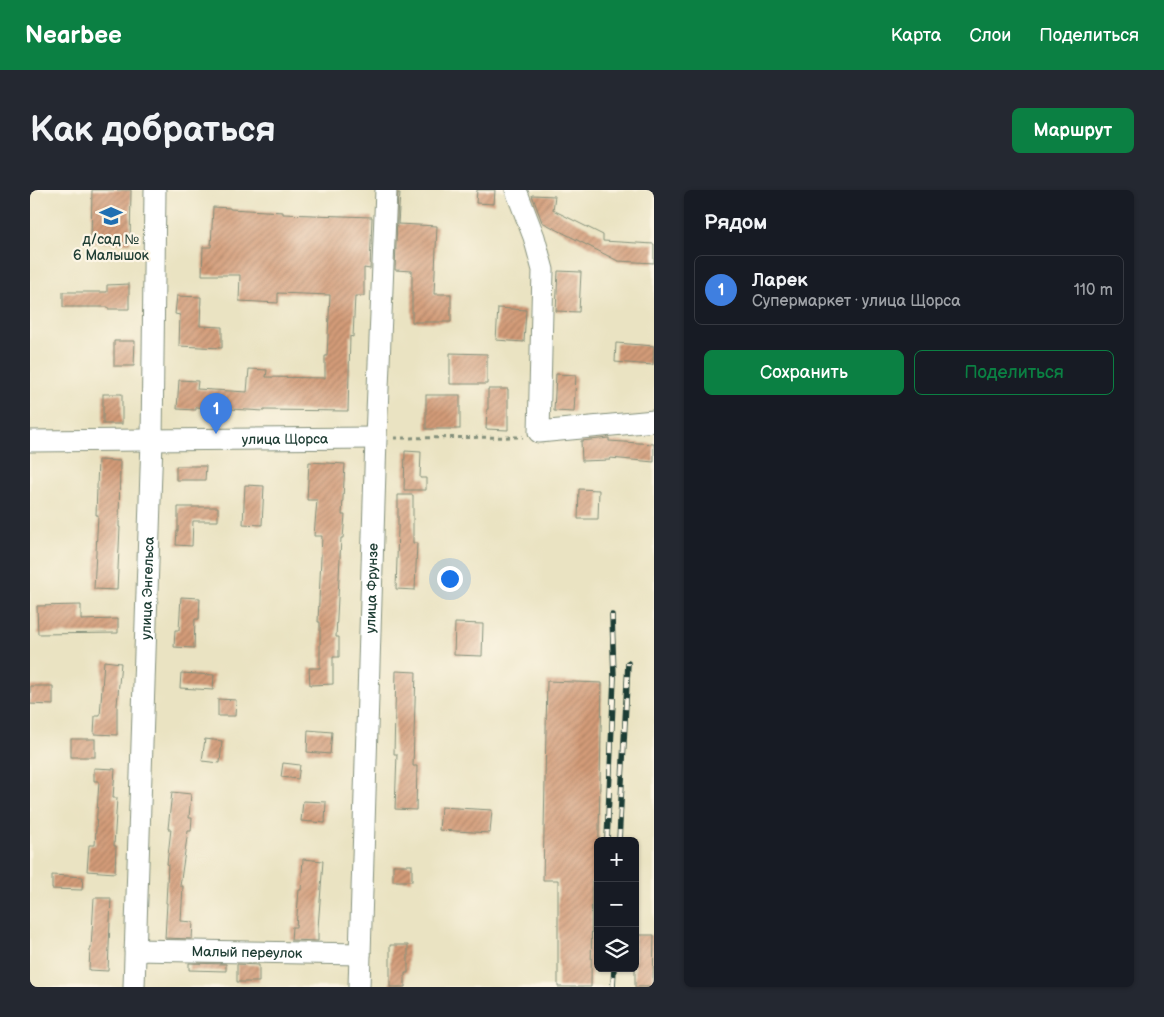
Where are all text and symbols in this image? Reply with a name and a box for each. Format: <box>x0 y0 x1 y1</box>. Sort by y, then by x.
text: Nearbee <box>25 21 122 50</box>
text: Карта <box>891 25 941 46</box>
text: Слои <box>969 25 1011 46</box>
text: Поделиться <box>1039 25 1139 46</box>
button: Маршрут <box>1012 108 1134 153</box>
text: Как добраться <box>30 109 276 152</box>
school or university icon: д/сад № 6 Малышок <box>98 203 124 229</box>
text: Рядом <box>704 210 767 235</box>
place label: д/сад № 6 Малышок <box>73 231 149 264</box>
text: Ларек <box>752 269 807 292</box>
text: 1 <box>718 281 724 300</box>
text: 110 m <box>1074 281 1113 300</box>
text: Супермаркет · улица Щорса <box>752 292 961 311</box>
button: Сохранить <box>704 350 904 395</box>
button: Поделиться <box>914 350 1114 395</box>
pin: 1 <box>200 393 232 434</box>
street label: улица Щорса <box>242 430 329 448</box>
street label: улица Энгельса <box>137 536 157 640</box>
street label: улица Фрунзе <box>361 543 381 634</box>
your location <box>437 566 463 592</box>
map controls <box>594 837 639 972</box>
button: + <box>594 837 639 882</box>
button: − <box>594 882 639 927</box>
button: layers <box>594 927 639 972</box>
street label: Малый переулок <box>192 943 303 961</box>

